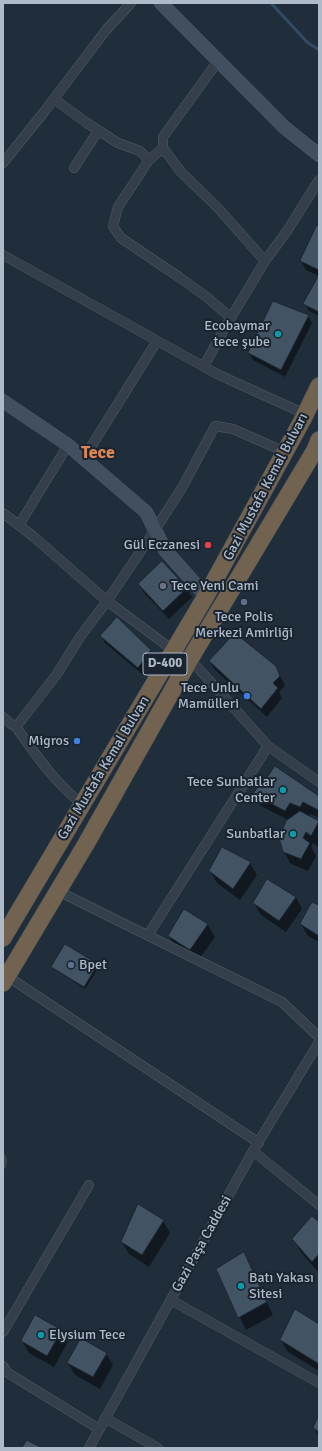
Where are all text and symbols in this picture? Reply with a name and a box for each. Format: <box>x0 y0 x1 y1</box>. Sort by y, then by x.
place label: Ecobaymar tece şube <box>204 318 270 350</box>
marker: Ecobaymar tece şube <box>273 329 283 339</box>
street label: Gazi Mustafa Kemal Bulvarı <box>220 410 312 564</box>
district label: Tece <box>81 442 115 464</box>
place label: Gül Eczanesi <box>124 537 200 553</box>
marker: Gül Eczanesi <box>203 540 213 550</box>
place label: Tece Yeni Cami <box>171 578 258 594</box>
marker: Tece Yeni Cami <box>158 581 168 591</box>
marker: Tece Polis Merkezi Amirliği <box>239 597 249 607</box>
place label: Tece Polis Merkezi Amirliği <box>195 609 293 642</box>
road number: D-400 <box>143 653 187 675</box>
place label: Tece Unlu Mamülleri <box>178 680 239 712</box>
marker: Tece Unlu Mamülleri <box>242 691 252 701</box>
street label: Gazi Mustafa Kemal Bulvarı <box>54 693 154 843</box>
place label: Migros <box>28 733 69 749</box>
marker: Migros <box>72 736 82 746</box>
place label: Tece Sunbatlar Center <box>187 774 275 806</box>
marker: Tece Sunbatlar Center <box>278 785 288 795</box>
place label: Sunbatlar <box>226 826 285 842</box>
marker: Sunbatlar <box>288 829 298 839</box>
place label: Bpet <box>79 957 107 973</box>
marker: Bpet <box>66 960 76 970</box>
street label: Gazi Paşa Caddesi <box>169 1193 235 1295</box>
place label: Batı Yakası Sitesi <box>249 1270 314 1302</box>
marker: Batı Yakası Sitesi <box>236 1281 246 1291</box>
place label: Elysium Tece <box>49 1327 126 1343</box>
marker: Elysium Tece <box>36 1330 46 1340</box>

